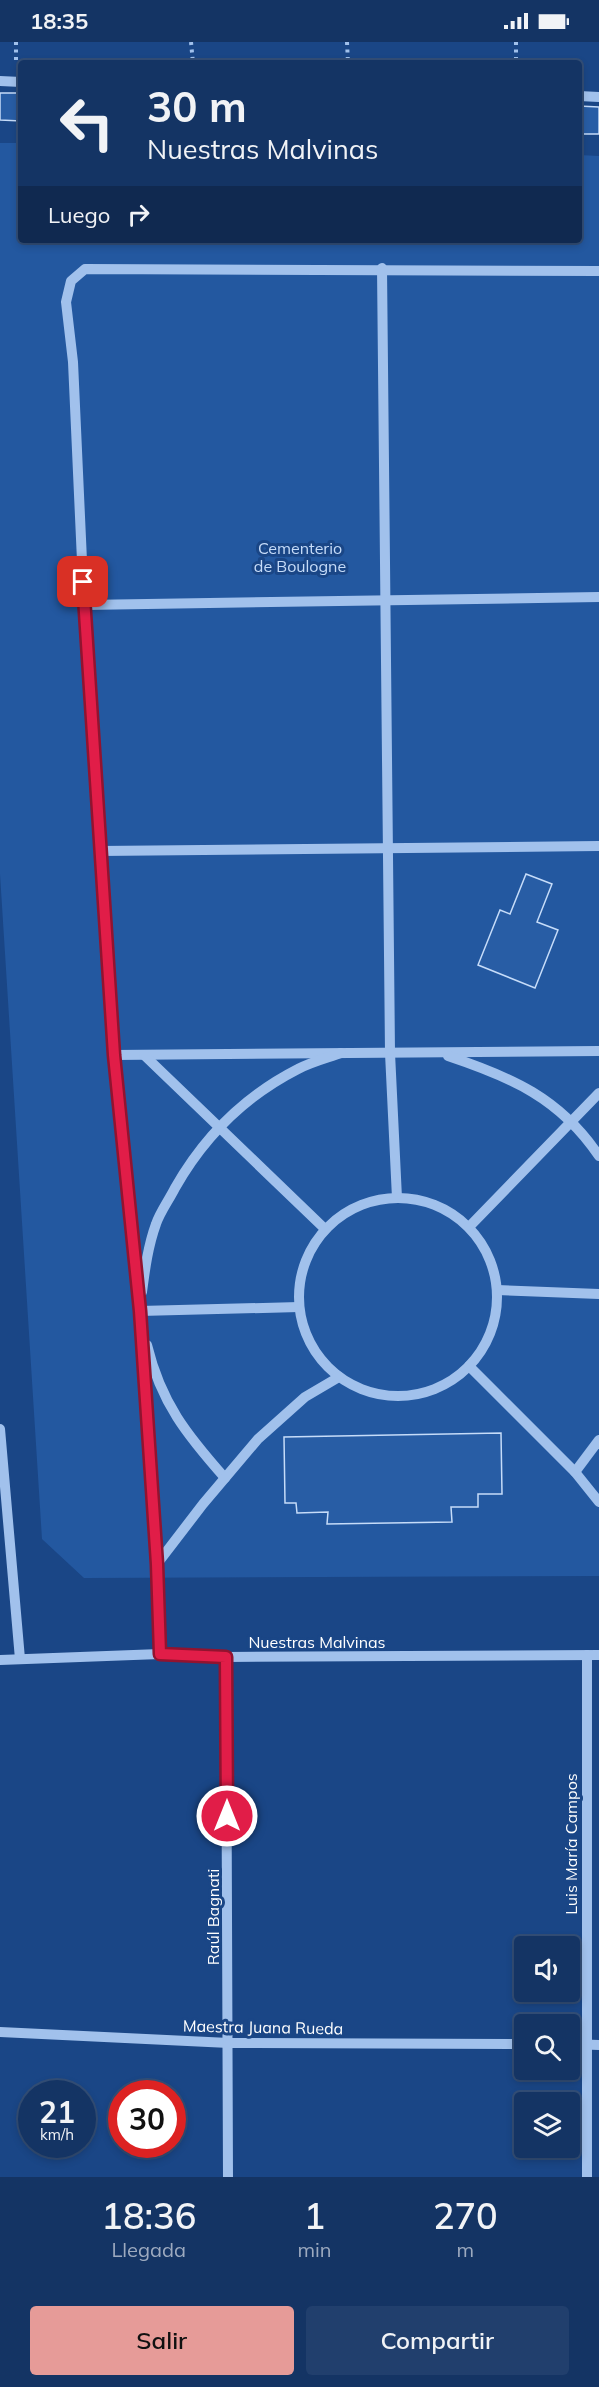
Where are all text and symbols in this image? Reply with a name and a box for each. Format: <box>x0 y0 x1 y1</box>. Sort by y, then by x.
text: 18:35 <box>30 7 88 35</box>
text: 30 m <box>147 80 247 133</box>
icon: left <box>48 84 126 162</box>
text: Nuestras Malvinas <box>147 132 378 166</box>
icon: right <box>122 198 155 231</box>
text: Luego <box>48 201 110 229</box>
park label: Cementerio de Boulogne <box>254 538 346 576</box>
pin <box>57 556 108 607</box>
icon: arrive <box>66 565 99 598</box>
street label: Nuestras Malvinas <box>248 1632 386 1652</box>
street label: Luis María Campos <box>561 1773 581 1915</box>
position arrow <box>195 1784 259 1848</box>
street label: Raúl Bagnati <box>203 1869 223 1965</box>
map controls <box>514 1936 580 2158</box>
button: sound <box>514 1936 580 2002</box>
button: search <box>514 2014 580 2080</box>
street label: Maestra Juana Rueda <box>183 2016 343 2038</box>
speed limit sign: 30 <box>108 2080 186 2158</box>
button: layers <box>514 2092 580 2158</box>
text: 21 <box>39 2093 75 2131</box>
text: km/h <box>40 2125 74 2144</box>
text: 18:36 <box>101 2193 196 2238</box>
text: 1 <box>304 2193 325 2238</box>
text: 270 <box>433 2193 498 2238</box>
text: Llegada <box>111 2237 186 2262</box>
text: min <box>298 2237 332 2262</box>
text: m <box>457 2237 474 2262</box>
button: Salir <box>30 2306 294 2375</box>
button: Compartir <box>306 2306 569 2375</box>

